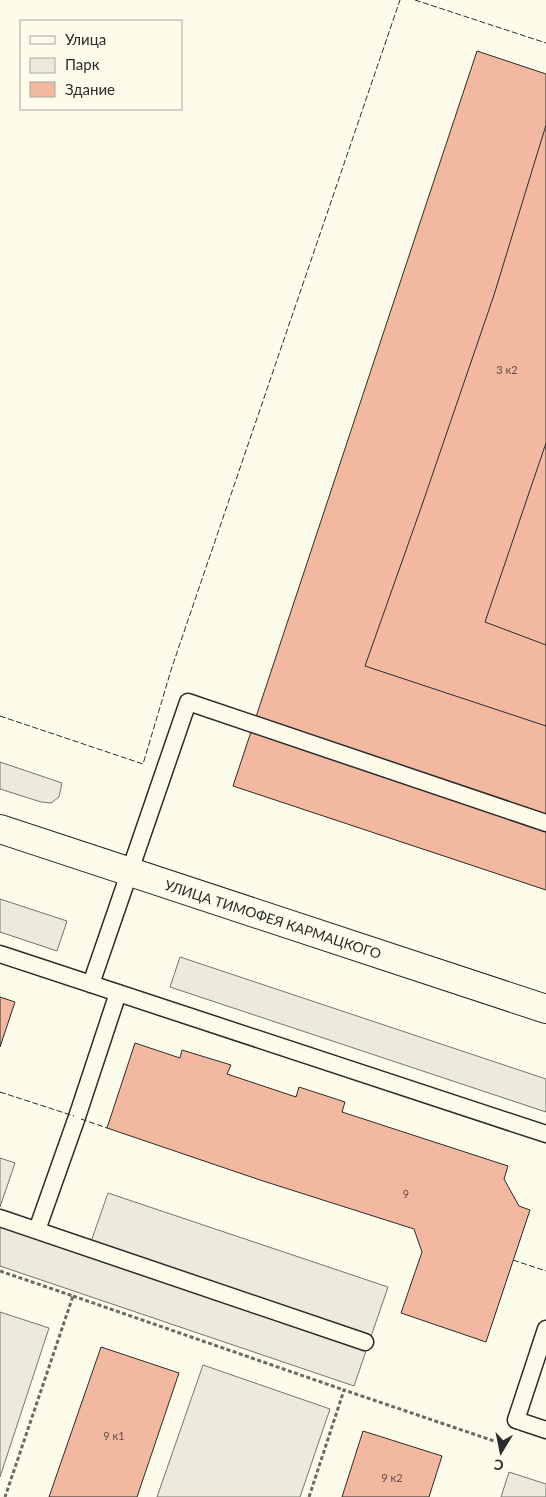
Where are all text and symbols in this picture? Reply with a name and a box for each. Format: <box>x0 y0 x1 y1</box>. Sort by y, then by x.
legend <box>20 20 182 110</box>
text: Улица <box>65 30 106 48</box>
text: Парк <box>65 55 100 73</box>
text: Здание <box>65 80 115 98</box>
house number: 3 к2 <box>496 363 518 376</box>
street label: УЛИЦА ТИМОФЕЯ КАРМАЦКОГО <box>163 876 383 962</box>
house number: 9 <box>403 1187 409 1200</box>
north arrow <box>476 1427 526 1477</box>
house number: 9 к1 <box>103 1429 125 1442</box>
text: С <box>492 1456 505 1474</box>
house number: 9 к2 <box>381 1471 403 1484</box>

